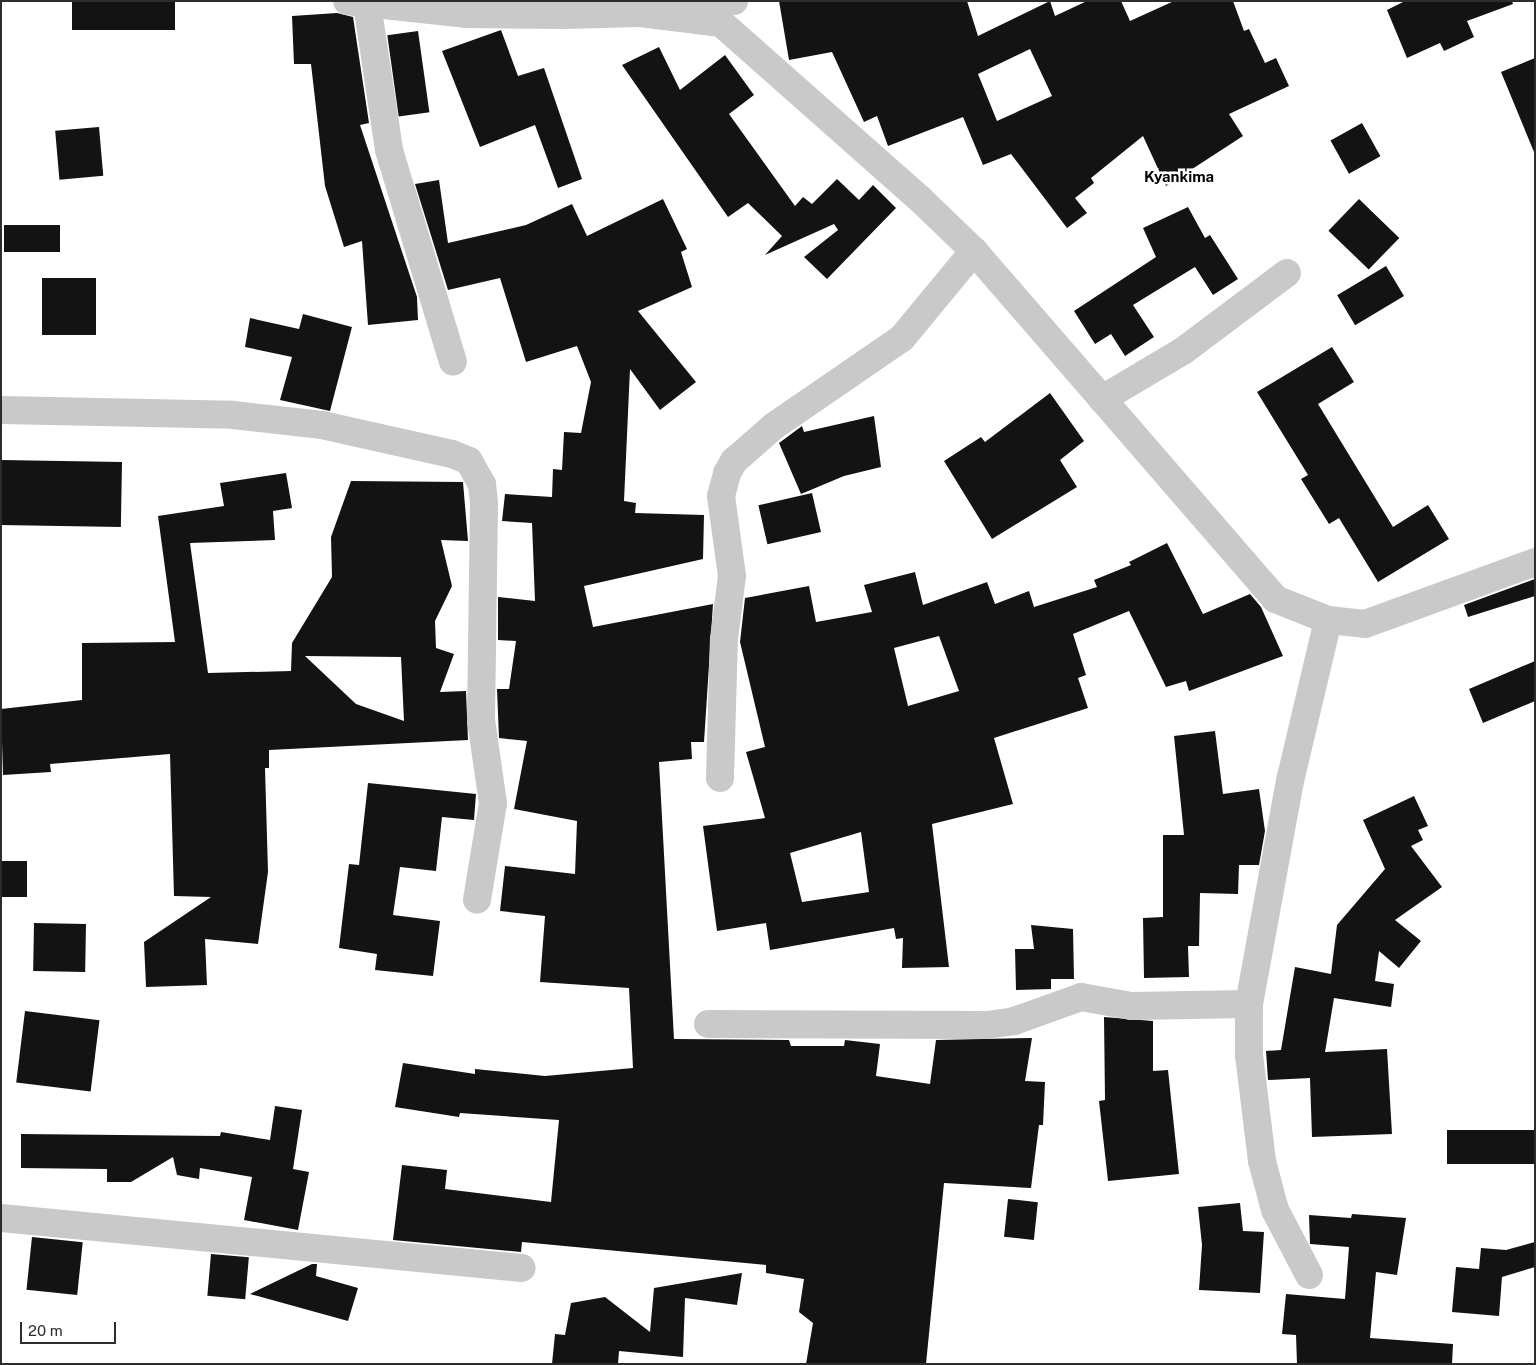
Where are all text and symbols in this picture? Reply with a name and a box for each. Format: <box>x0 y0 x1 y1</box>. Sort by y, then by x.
district label: Kyankima <box>1144 168 1214 186</box>
scale bar <box>22 1312 119 1344</box>
text: 20 m <box>28 1322 63 1339</box>

